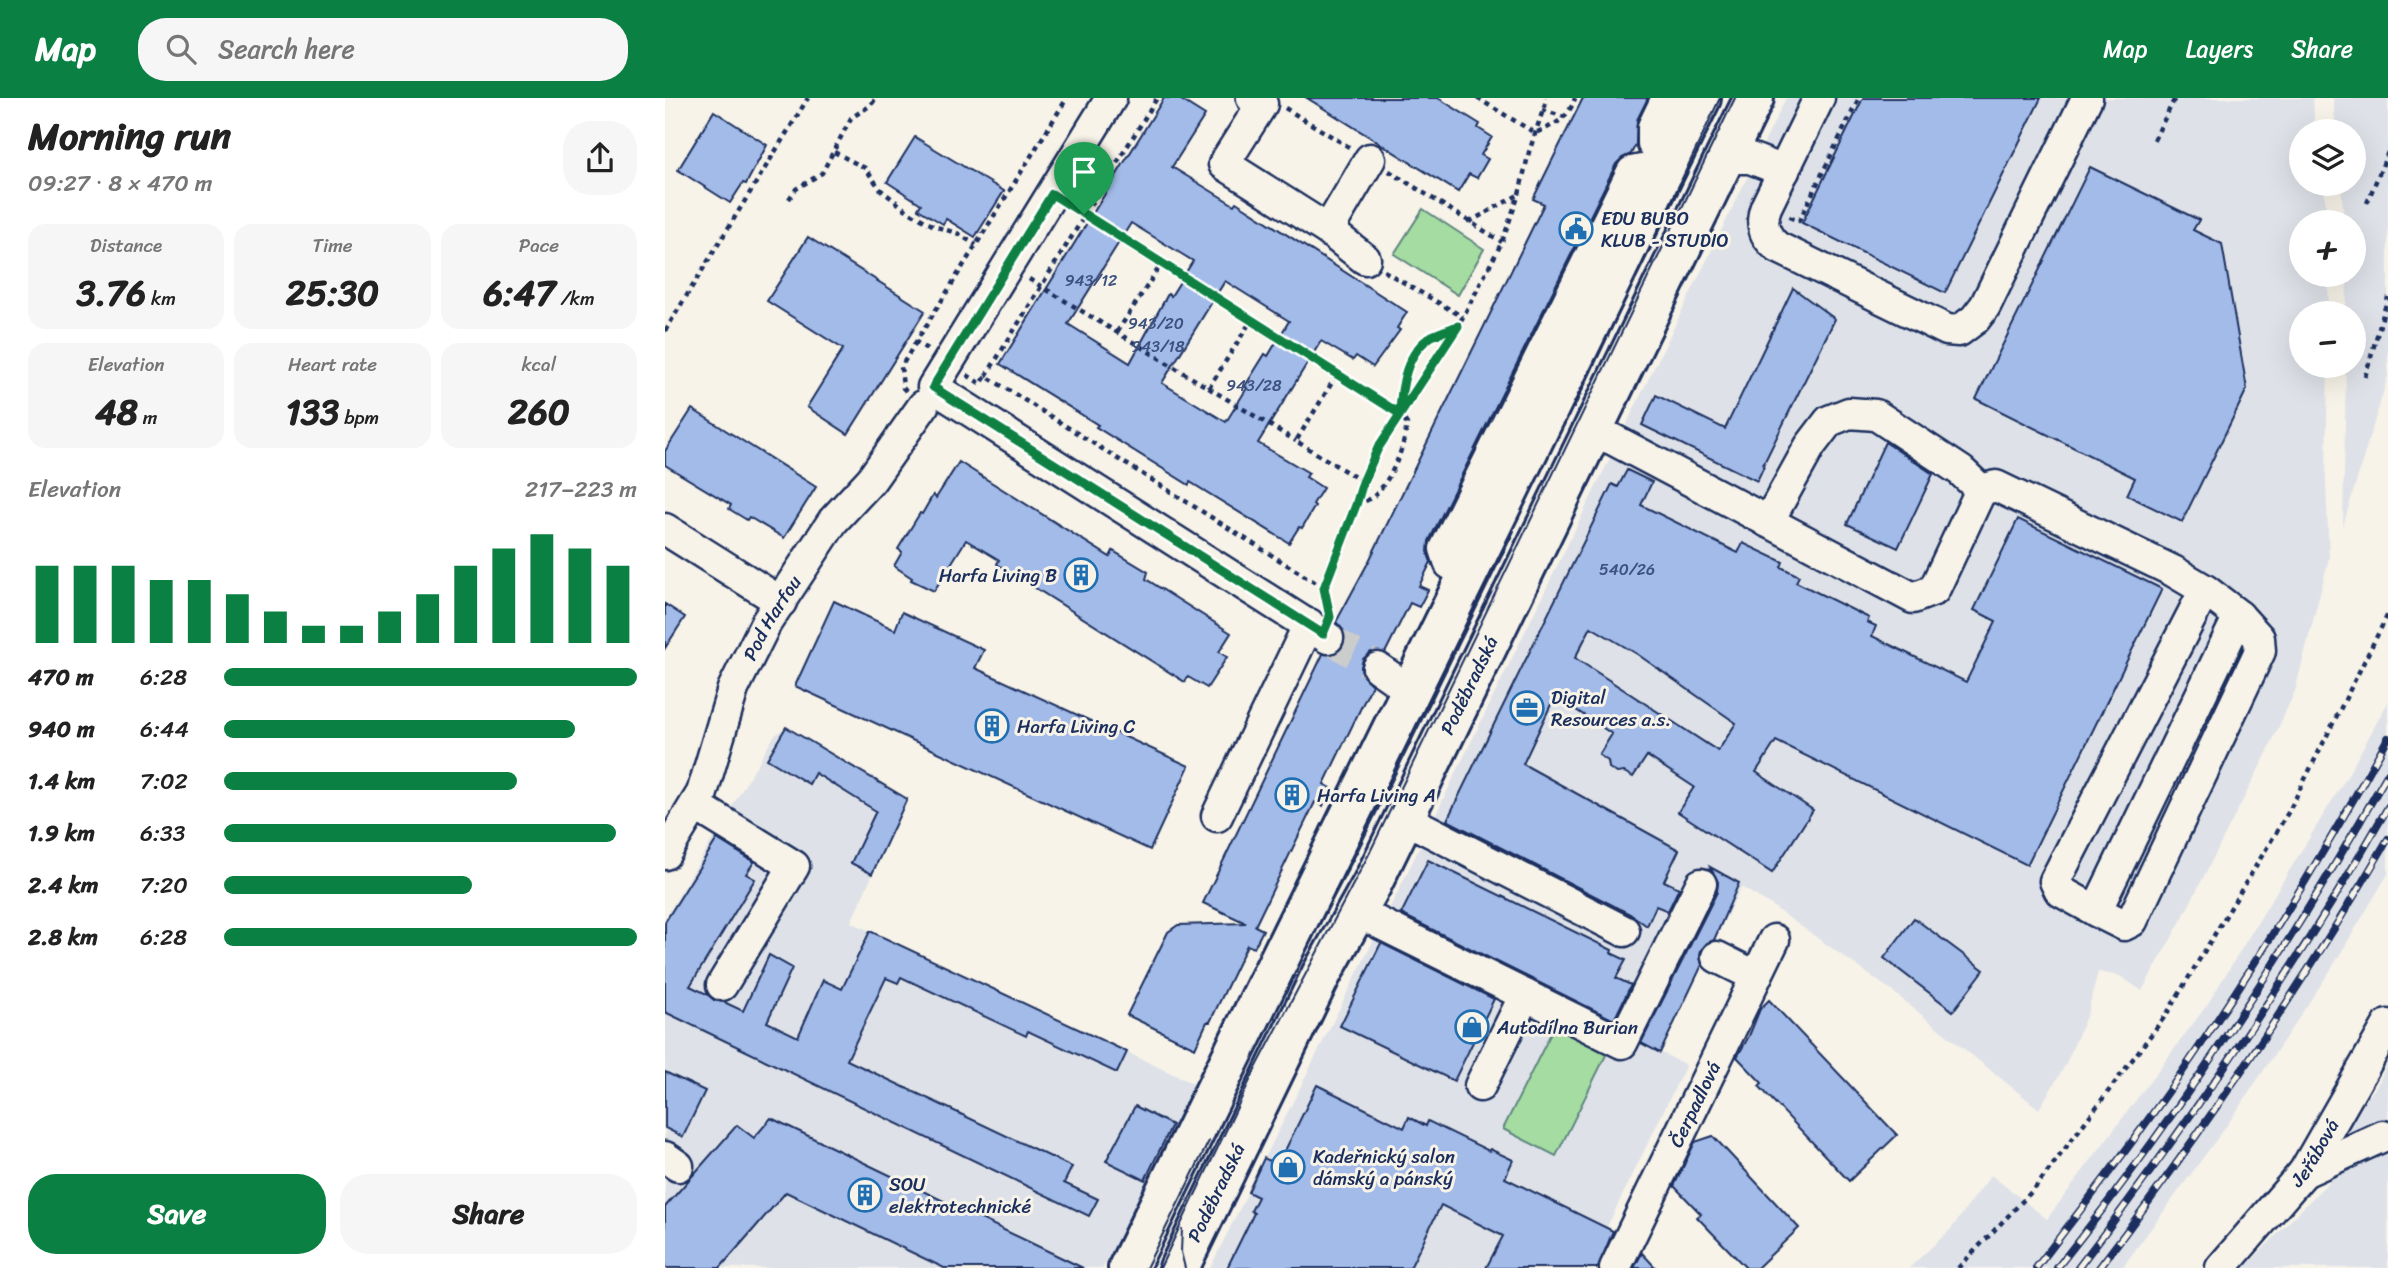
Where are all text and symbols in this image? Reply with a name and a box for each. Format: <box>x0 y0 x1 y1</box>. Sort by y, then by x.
search box <box>138 18 628 81</box>
text: Map <box>35 20 96 78</box>
text: Search here <box>218 26 355 72</box>
text: Map <box>2103 28 2148 70</box>
text: Layers <box>2186 28 2253 70</box>
text: Share <box>2291 28 2353 70</box>
icon: search <box>162 30 200 68</box>
text: Morning run <box>28 103 231 170</box>
map controls <box>2289 119 2366 378</box>
button: layers <box>2289 119 2366 196</box>
button: share <box>563 121 637 195</box>
pin <box>1054 142 1114 214</box>
icon: arrive <box>1065 153 1103 191</box>
text: 09:27 · 8 × 470 m <box>28 163 212 204</box>
place label: EDU BUBO KLUB - STUDIO <box>1601 202 1729 257</box>
public building icon: EDU BUBO KLUB - STUDIO <box>1557 210 1595 248</box>
button: + <box>2289 210 2366 287</box>
text: Distance <box>90 229 162 262</box>
text: Time <box>312 229 353 262</box>
text: Pace <box>519 229 559 262</box>
text: 3.76 <box>77 262 146 324</box>
text: 25:30 <box>286 262 379 324</box>
text: 6:47 <box>483 262 555 324</box>
house number: 943/12 <box>1065 266 1117 295</box>
text: km <box>146 282 176 315</box>
text: /km <box>555 282 595 315</box>
button: − <box>2289 301 2366 378</box>
house number: 943/20 <box>1128 309 1184 338</box>
house number: 943/18 <box>1131 332 1185 361</box>
text: Elevation <box>88 348 165 381</box>
text: Heart rate <box>288 348 377 381</box>
text: kcal <box>522 348 556 381</box>
house number: 943/28 <box>1226 371 1282 400</box>
text: 48 <box>95 381 138 443</box>
text: 133 <box>286 381 339 443</box>
text: 260 <box>508 381 570 443</box>
text: m <box>138 401 157 434</box>
text: bpm <box>339 401 379 434</box>
text: Elevation <box>28 469 121 510</box>
text: 217–223 m <box>525 469 637 510</box>
house number: 540/26 <box>1599 555 1655 584</box>
building icon: Harfa Living B <box>1062 556 1100 594</box>
place label: Harfa Living B <box>939 559 1057 592</box>
street label: Pod Harfou <box>734 568 810 666</box>
street label: Poděbradská <box>1431 630 1507 741</box>
text: 470 m <box>28 657 94 698</box>
text: 6:28 <box>140 657 187 698</box>
place label: Digital Resources a.s. <box>1551 681 1671 736</box>
office icon: Digital Resources a.s. <box>1508 689 1546 727</box>
building icon: Harfa Living C <box>973 707 1011 745</box>
text: 940 m <box>28 709 95 750</box>
text: 6:44 <box>140 709 189 750</box>
place label: Harfa Living C <box>1017 710 1135 743</box>
text: 1.4 km <box>28 761 95 802</box>
text: 7:02 <box>140 761 188 802</box>
building icon: Harfa Living A <box>1273 776 1311 814</box>
place label: Harfa Living A <box>1317 779 1436 812</box>
text: 1.9 km <box>28 813 95 854</box>
text: 6:33 <box>140 813 185 854</box>
text: 2.4 km <box>28 865 98 906</box>
text: 7:20 <box>140 865 188 906</box>
text: 2.8 km <box>28 917 98 958</box>
text: 6:28 <box>140 917 187 958</box>
shop icon: Autodílna Burian <box>1453 1008 1491 1046</box>
place label: Autodílna Burian <box>1496 1011 1638 1044</box>
street label: Čerpadlová <box>1660 1055 1730 1153</box>
street label: Jeřábová <box>2281 1112 2348 1195</box>
street label: Poděbradská <box>1178 1137 1254 1248</box>
place label: Kadeřnický salon dámský a pánský <box>1313 1140 1455 1195</box>
shop icon: Kadeřnický salon dámský a pánský <box>1269 1148 1307 1186</box>
place label: SOU elektrotechnické <box>889 1168 1031 1223</box>
button: Save <box>28 1174 326 1254</box>
button: Share <box>340 1174 637 1254</box>
building icon: SOU elektrotechnické <box>846 1176 884 1214</box>

